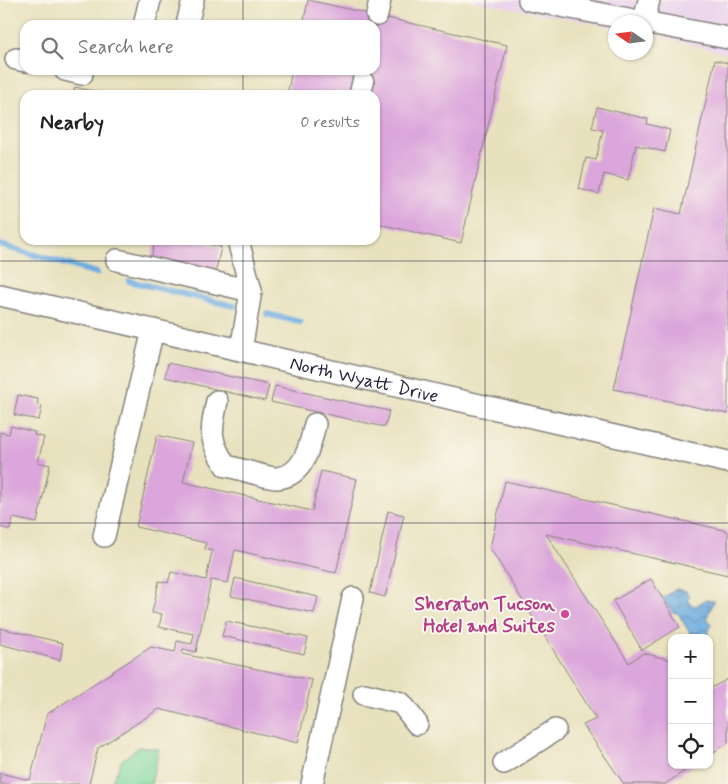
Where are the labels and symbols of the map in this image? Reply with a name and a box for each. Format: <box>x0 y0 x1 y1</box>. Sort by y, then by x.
north arrow <box>608 15 653 60</box>
street label: North Wyatt Drive <box>287 351 441 409</box>
place label: Sheraton Tucson Hotel and Suites <box>414 592 555 639</box>
marker: Sheraton Tucson Hotel and Suites <box>559 608 571 620</box>

